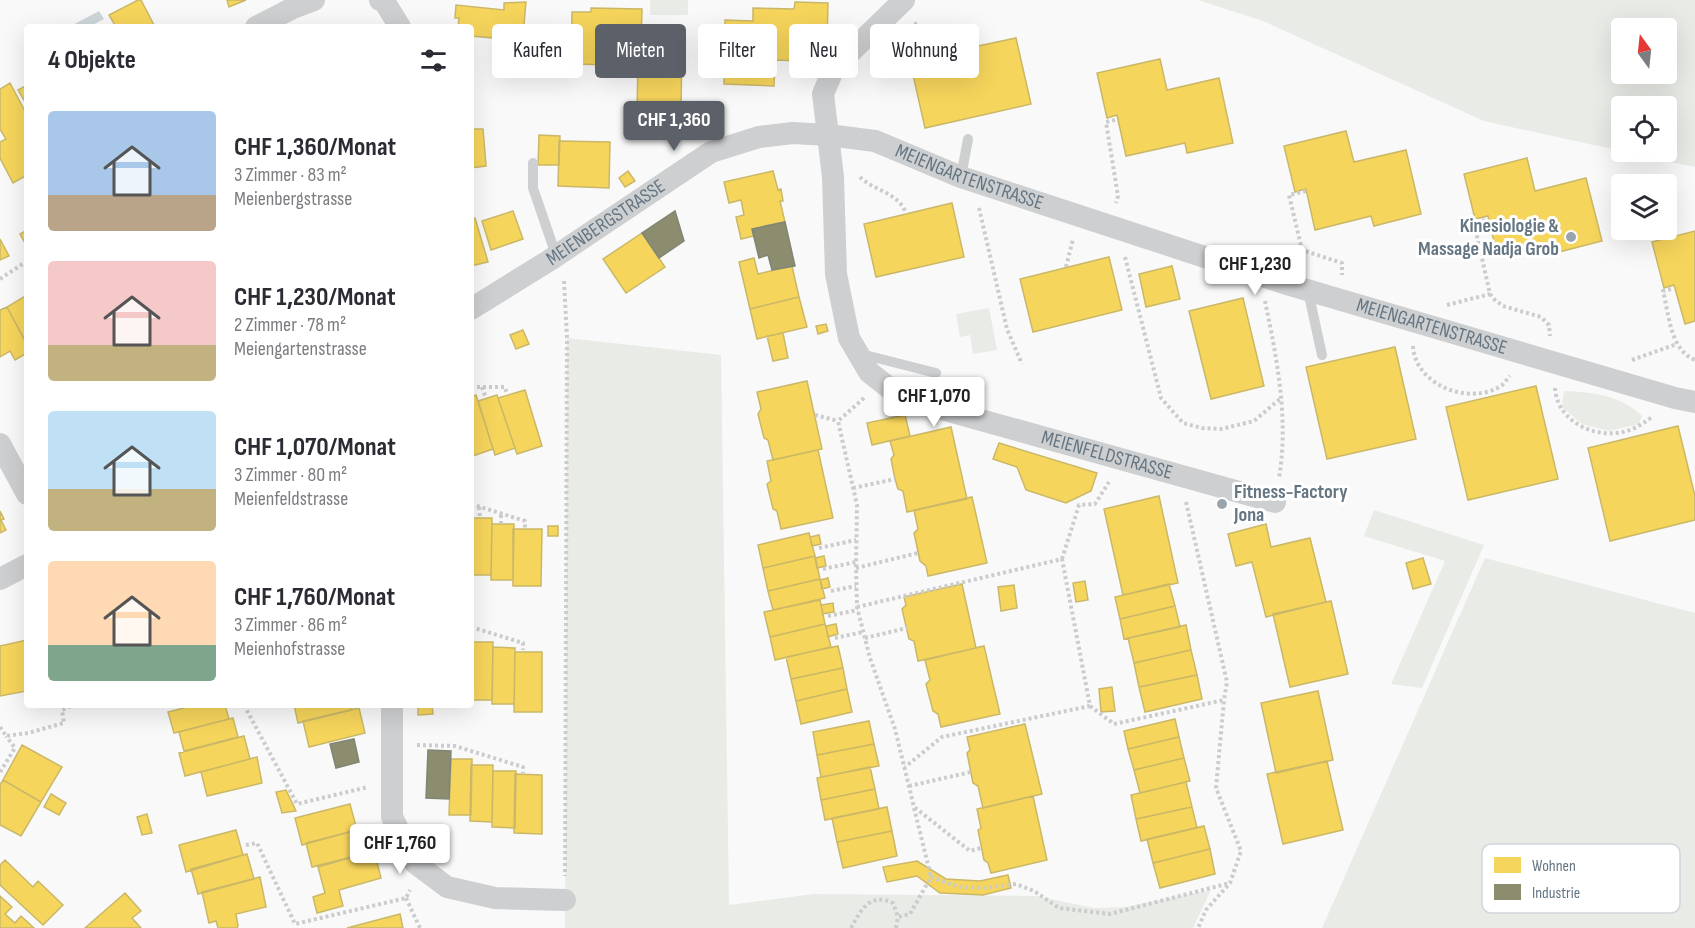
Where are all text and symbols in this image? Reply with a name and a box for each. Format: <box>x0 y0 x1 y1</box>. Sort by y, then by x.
north arrow <box>1611 18 1677 84</box>
map controls <box>1611 18 1677 240</box>
chip: Kaufen <box>492 24 583 78</box>
chip: Mieten <box>595 24 686 78</box>
chip: Filter <box>698 24 777 78</box>
chip: Neu <box>789 24 858 78</box>
chip: Wohnung <box>870 24 979 78</box>
icon: filters <box>417 44 450 77</box>
text: 4 Objekte <box>48 45 136 76</box>
button: locate <box>1611 96 1677 162</box>
pin: CHF 1,360 <box>605 101 743 152</box>
text: CHF 1,360 <box>637 108 711 132</box>
text: CHF 1,360/Monat <box>234 132 396 163</box>
icon: home <box>96 135 168 207</box>
street label: MEIENGARTENSTRASSE <box>892 139 1046 215</box>
text: 3 Zimmer · 83 m² <box>234 163 347 187</box>
street label: MEIENBERGSTRASSE <box>542 174 670 271</box>
button: layers <box>1611 174 1677 240</box>
text: Meienbergstrasse <box>234 187 352 211</box>
place label: Kinesiologie & Massage Nadja Grob <box>1418 214 1559 261</box>
marker: Kinesiologie & Massage Nadja Grob <box>1564 230 1578 244</box>
pin: CHF 1,230 <box>1186 245 1324 296</box>
text: CHF 1,230 <box>1219 252 1291 276</box>
text: CHF 1,230/Monat <box>234 282 395 313</box>
icon: home <box>96 285 168 357</box>
street label: MEIENGARTENSTRASSE <box>1353 293 1510 360</box>
text: 2 Zimmer · 78 m² <box>234 313 346 337</box>
text: Meiengartenstrasse <box>234 337 367 361</box>
pin: CHF 1,070 <box>865 377 1003 428</box>
text: CHF 1,070 <box>898 384 970 408</box>
street label: MEIENFELDSTRASSE <box>1039 425 1175 485</box>
text: CHF 1,070/Monat <box>234 432 396 463</box>
icon: home <box>96 435 168 507</box>
text: 3 Zimmer · 80 m² <box>234 463 347 487</box>
place label: Fitness-Factory Jona <box>1233 480 1348 527</box>
text: Meienfeldstrasse <box>234 487 348 511</box>
marker: Fitness-Factory Jona <box>1215 497 1229 511</box>
text: CHF 1,760/Monat <box>234 582 395 613</box>
icon: home <box>96 585 168 657</box>
text: 3 Zimmer · 86 m² <box>234 613 347 637</box>
text: Meienhofstrasse <box>234 637 345 661</box>
pin: CHF 1,760 <box>331 824 469 875</box>
text: CHF 1,760 <box>364 831 436 855</box>
legend <box>1482 844 1680 913</box>
text: Wohnen <box>1532 857 1576 876</box>
text: Industrie <box>1532 884 1580 903</box>

